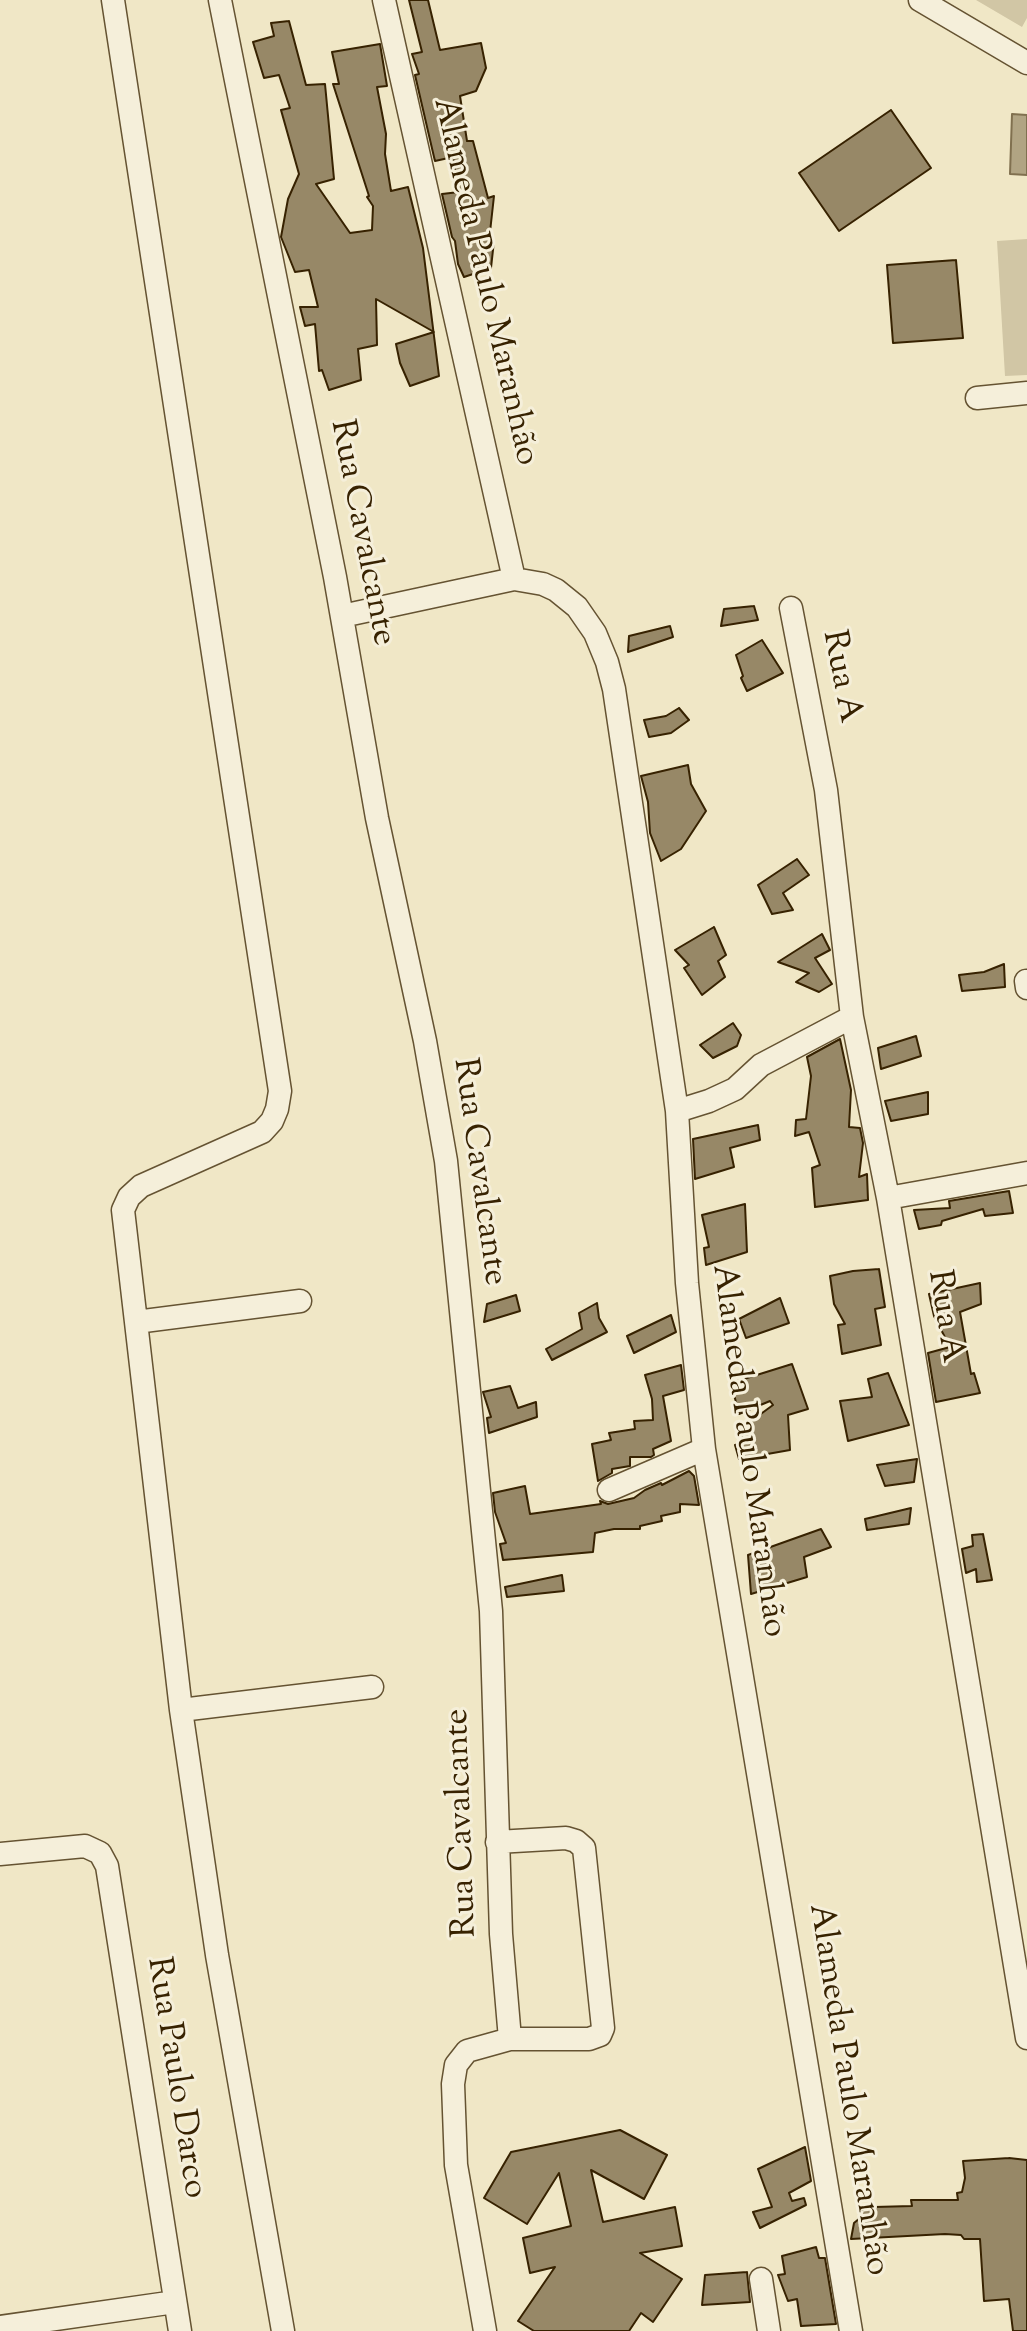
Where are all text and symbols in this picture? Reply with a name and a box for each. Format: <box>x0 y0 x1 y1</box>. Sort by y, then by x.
street label: Alameda Paulo Maranhão <box>421 94 545 470</box>
street label: Rua Cavalcante <box>318 417 402 649</box>
street label: Rua A <box>810 627 868 727</box>
street label: Rua Cavalcante <box>441 1056 513 1288</box>
street label: Alameda Paulo Maranhão <box>700 1262 792 1640</box>
street label: Rua A <box>916 1268 970 1366</box>
street label: Rua Cavalcante <box>440 1708 488 1938</box>
street label: Alameda Paulo Maranhão <box>796 1901 896 2279</box>
street label: Rua Paulo Darco <box>135 1955 213 2201</box>

